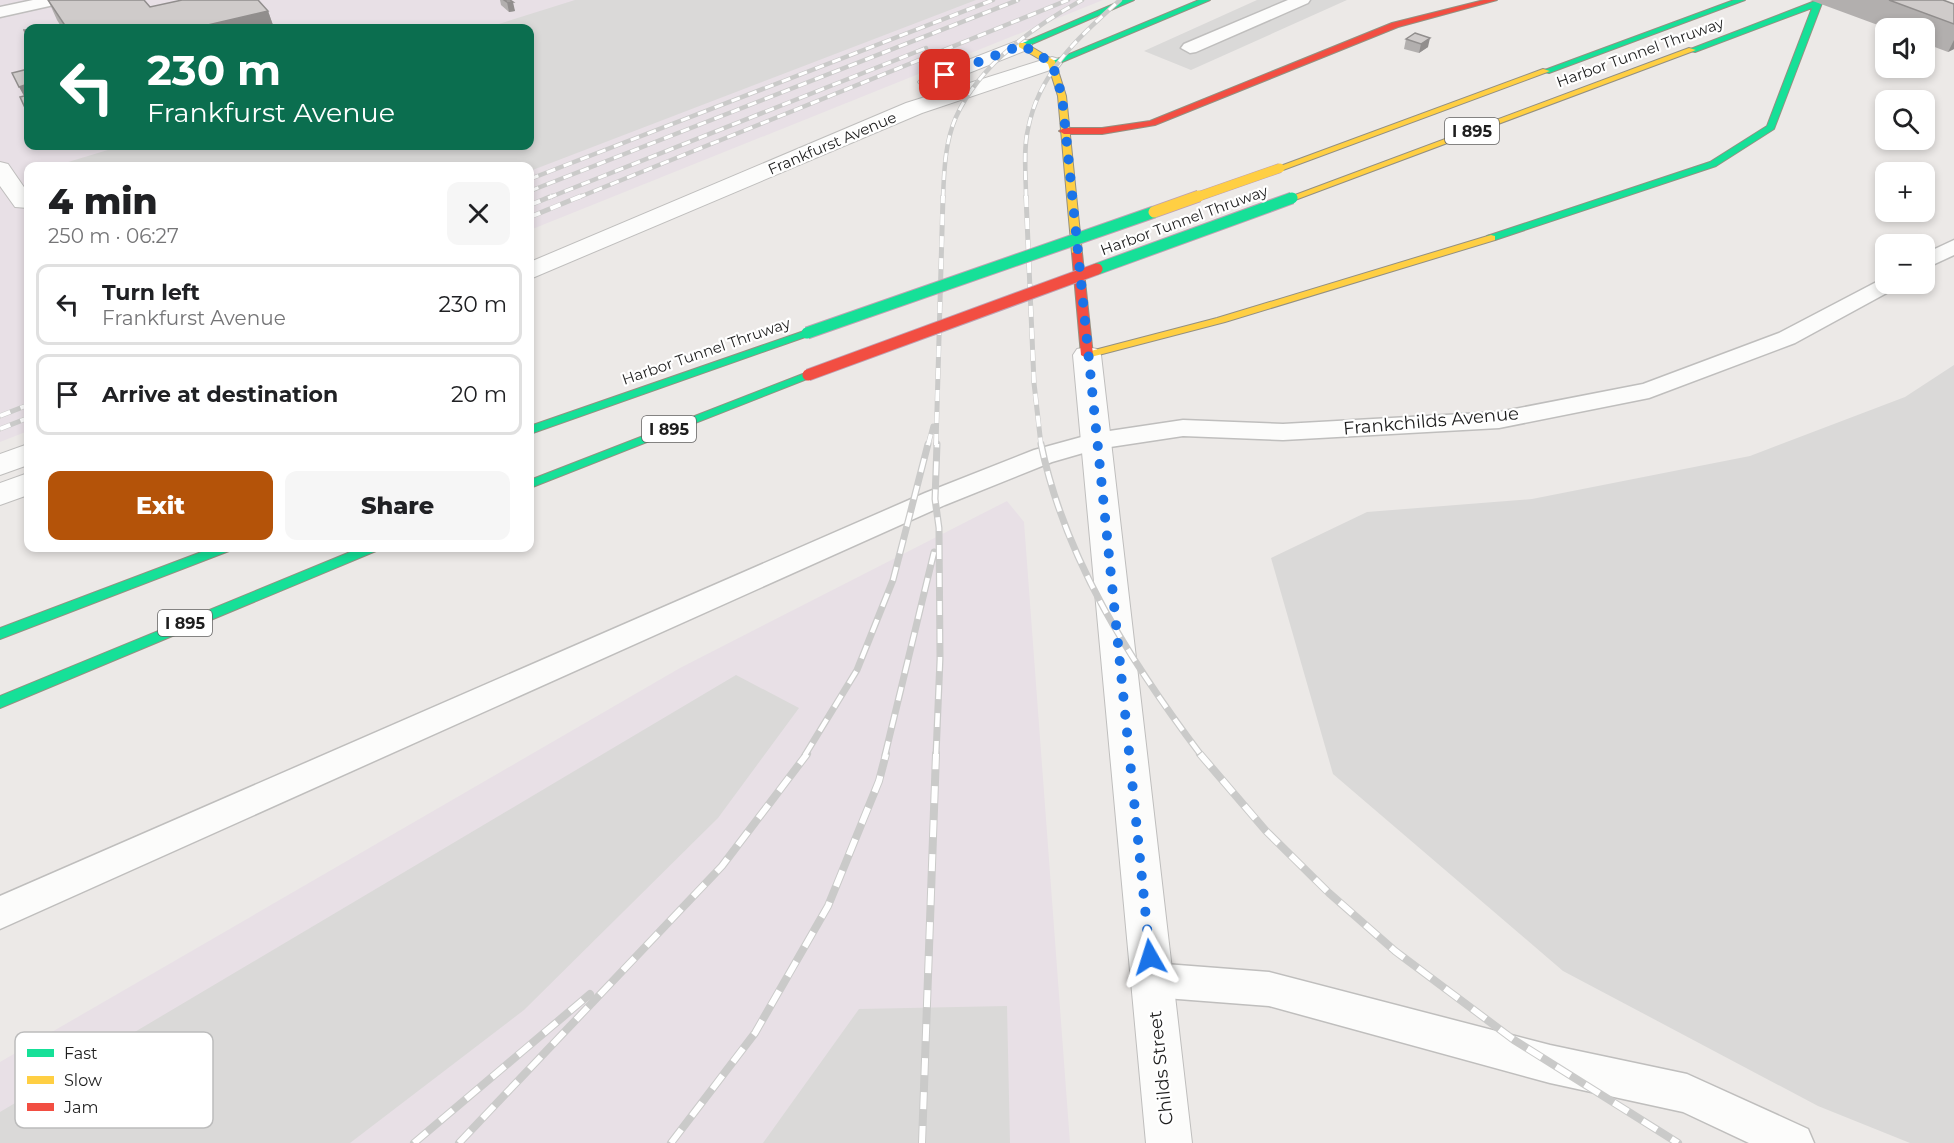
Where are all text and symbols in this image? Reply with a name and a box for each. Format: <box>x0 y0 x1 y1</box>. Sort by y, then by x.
street label: Harbor Tunnel Thruway <box>1554 13 1727 91</box>
map controls <box>1875 18 1935 294</box>
button: sound <box>1875 18 1935 78</box>
text: 230 m <box>147 44 281 96</box>
icon: left <box>48 48 126 126</box>
pin <box>919 49 970 100</box>
icon: arrive <box>928 58 961 91</box>
button: search <box>1875 90 1935 150</box>
text: Frankfurst Avenue <box>147 96 395 129</box>
street label: Frankfurst Avenue <box>765 107 899 179</box>
road number: I 895 <box>1445 118 1499 144</box>
button: + <box>1875 162 1935 222</box>
text: 4 min <box>48 179 158 223</box>
street label: Harbor Tunnel Thruway <box>1098 181 1271 259</box>
button: close <box>447 182 510 245</box>
text: 250 m · 06:27 <box>48 224 179 248</box>
button: − <box>1875 234 1935 294</box>
text: Turn left <box>102 279 200 306</box>
icon: left <box>51 288 84 321</box>
text: 230 m <box>438 291 507 318</box>
text: Frankfurst Avenue <box>102 306 286 330</box>
street label: Harbor Tunnel Thruway <box>619 313 793 389</box>
icon: arrive <box>51 378 84 411</box>
text: Arrive at destination <box>102 381 338 408</box>
text: 20 m <box>451 381 507 408</box>
street label: Frankchilds Avenue <box>1342 402 1520 440</box>
road number: I 895 <box>642 416 696 442</box>
button: Exit <box>48 471 273 540</box>
button: Share <box>285 471 510 540</box>
road number: I 895 <box>158 610 212 636</box>
position arrow <box>1118 925 1182 989</box>
street label: Childs Street <box>1144 1010 1178 1126</box>
legend <box>15 1032 213 1128</box>
text: Fast <box>64 1044 98 1063</box>
text: Slow <box>64 1071 102 1090</box>
text: Jam <box>63 1098 98 1117</box>

